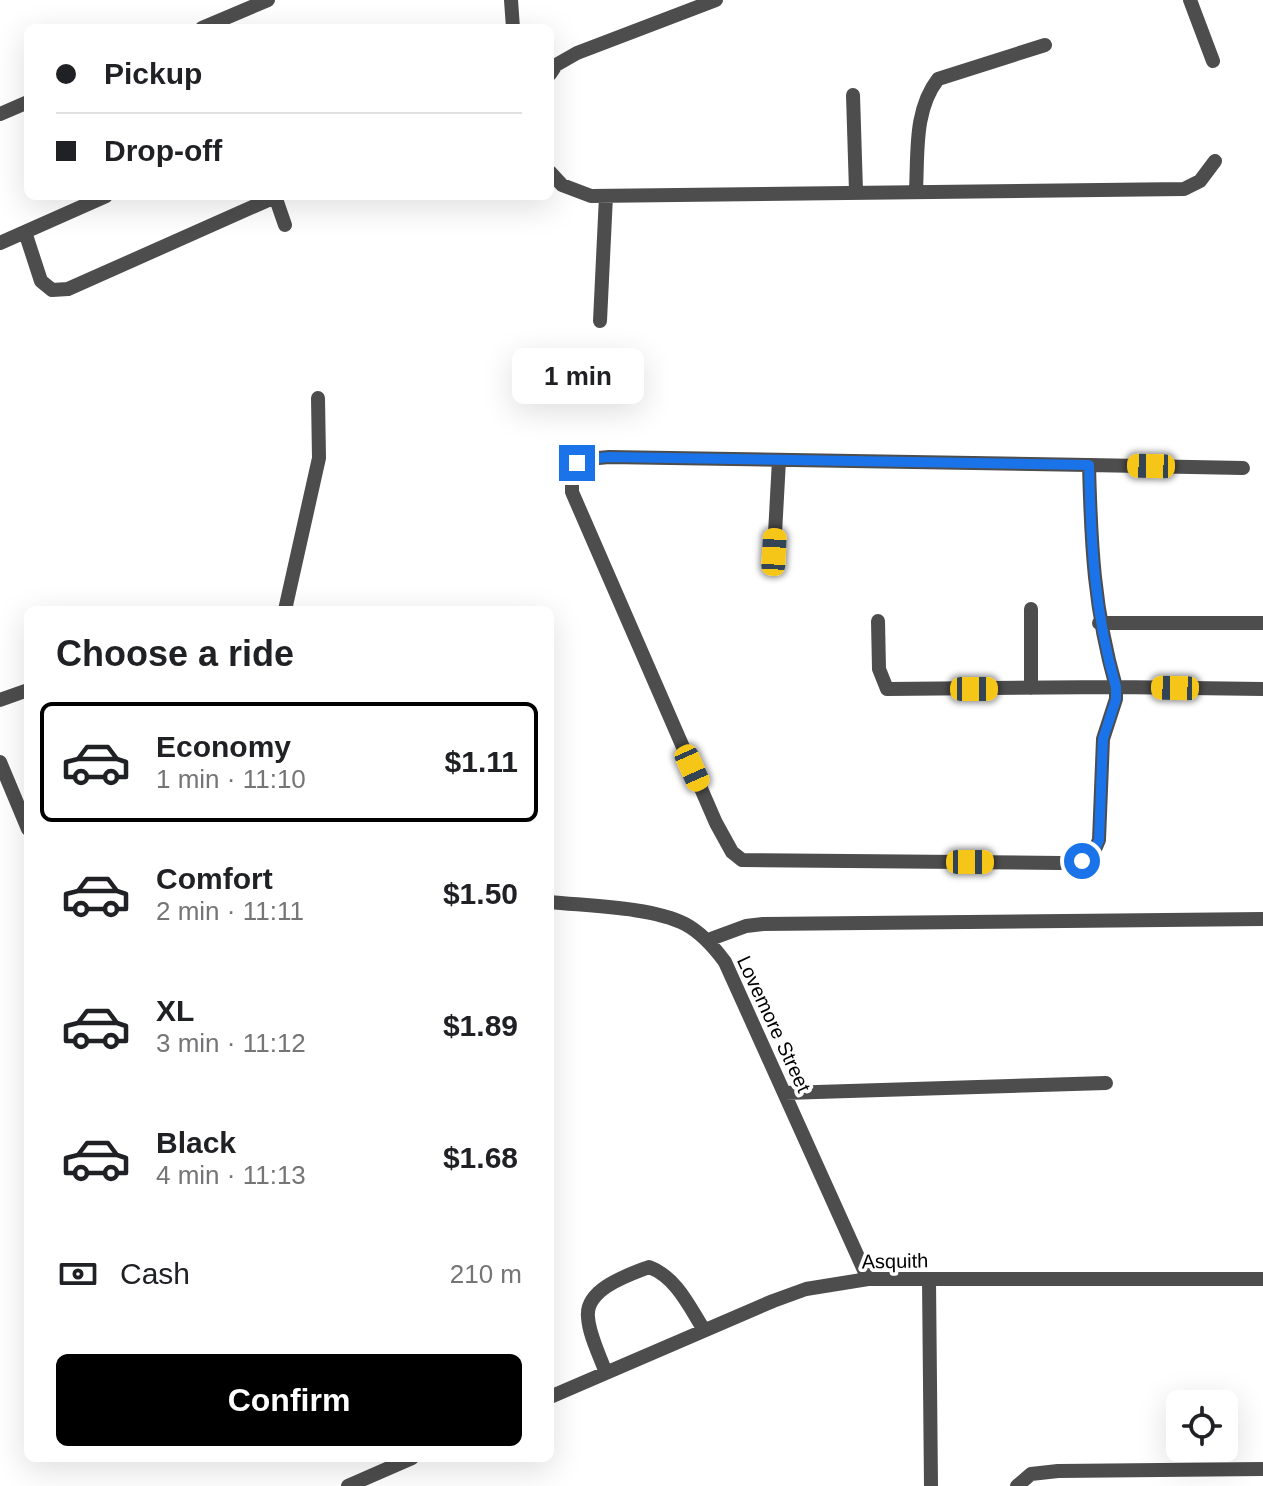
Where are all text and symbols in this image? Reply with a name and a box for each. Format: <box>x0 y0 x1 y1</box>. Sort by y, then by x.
text: Pickup <box>104 57 202 90</box>
text: Drop-off <box>104 134 222 167</box>
callout: 1 min <box>511 347 643 403</box>
text: 1 min <box>544 361 612 391</box>
route end <box>559 445 595 481</box>
car <box>1127 454 1175 478</box>
car <box>761 527 787 577</box>
text: Choose a ride <box>56 633 294 674</box>
car <box>1151 676 1199 700</box>
car <box>950 677 998 701</box>
icon: car <box>60 726 132 798</box>
text: Economy <box>156 730 291 763</box>
car <box>671 741 713 795</box>
text: $1.11 <box>445 745 518 778</box>
text: 1 min · 11:10 <box>156 764 306 794</box>
route start <box>1064 843 1100 879</box>
car <box>946 850 994 874</box>
icon: car <box>60 858 132 930</box>
text: Comfort <box>156 862 273 895</box>
text: $1.50 <box>443 877 518 910</box>
text: 2 min · 11:11 <box>156 896 304 926</box>
street label: Lovemore Street <box>733 952 815 1096</box>
icon: car <box>60 990 132 1062</box>
text: XL <box>156 994 194 1027</box>
text: $1.89 <box>443 1009 518 1042</box>
text: 3 min · 11:12 <box>156 1028 306 1058</box>
icon: car <box>60 1122 132 1194</box>
text: Black <box>156 1126 236 1159</box>
text: $1.68 <box>443 1141 518 1174</box>
text: 4 min · 11:13 <box>156 1160 306 1190</box>
street label: Asquith <box>861 1249 929 1273</box>
icon: cash <box>56 1252 100 1296</box>
text: Cash <box>120 1257 190 1290</box>
text: 210 m <box>450 1259 522 1289</box>
button: Confirm <box>56 1354 522 1446</box>
map controls <box>1166 1390 1238 1462</box>
button: locate <box>1166 1390 1238 1462</box>

